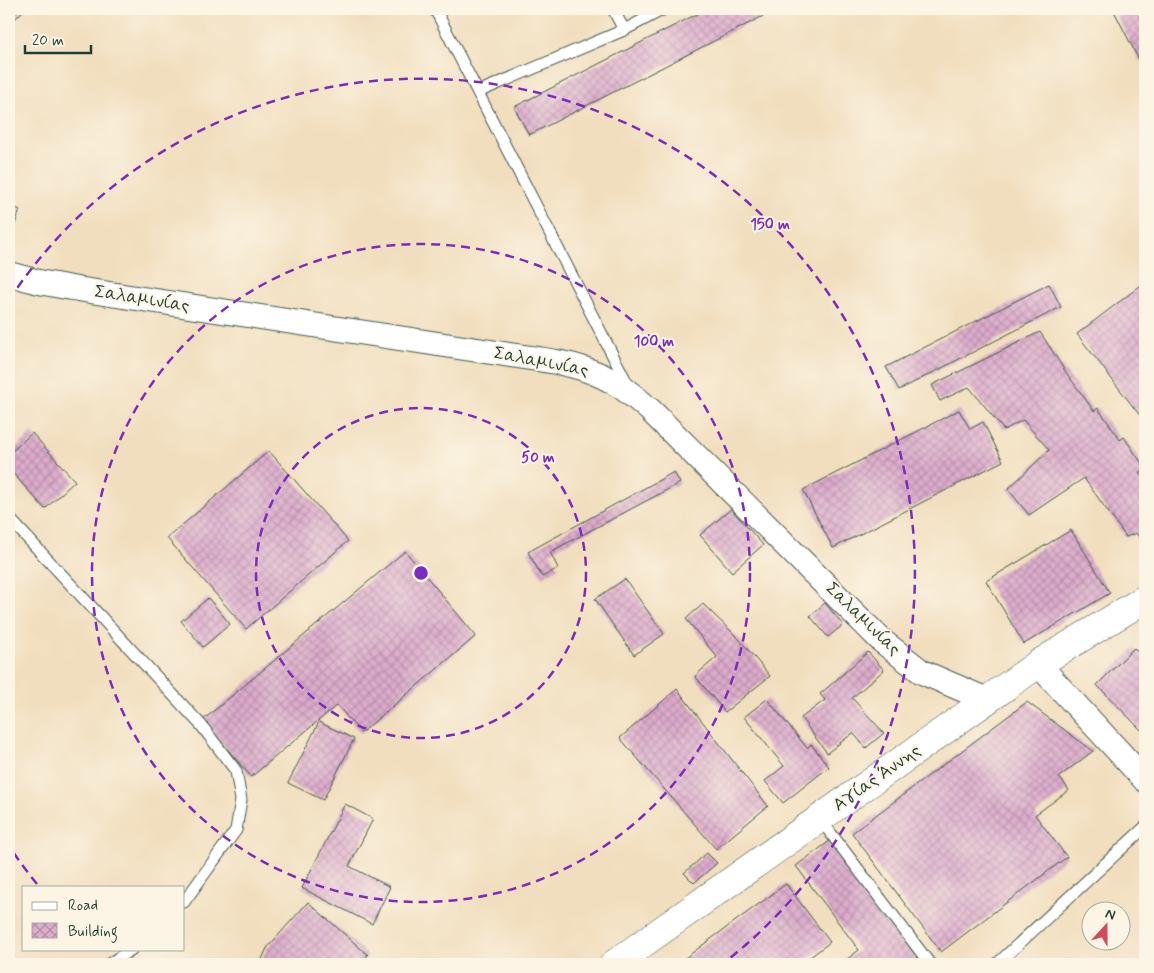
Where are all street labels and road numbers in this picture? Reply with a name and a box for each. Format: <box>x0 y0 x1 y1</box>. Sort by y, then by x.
street label: Σαλαμινίας <box>93 280 191 318</box>
street label: Σαλαμινίας <box>492 341 590 383</box>
street label: Σαλαμινίας <box>820 577 906 661</box>
street label: Αγίας Άννης <box>828 739 926 817</box>

